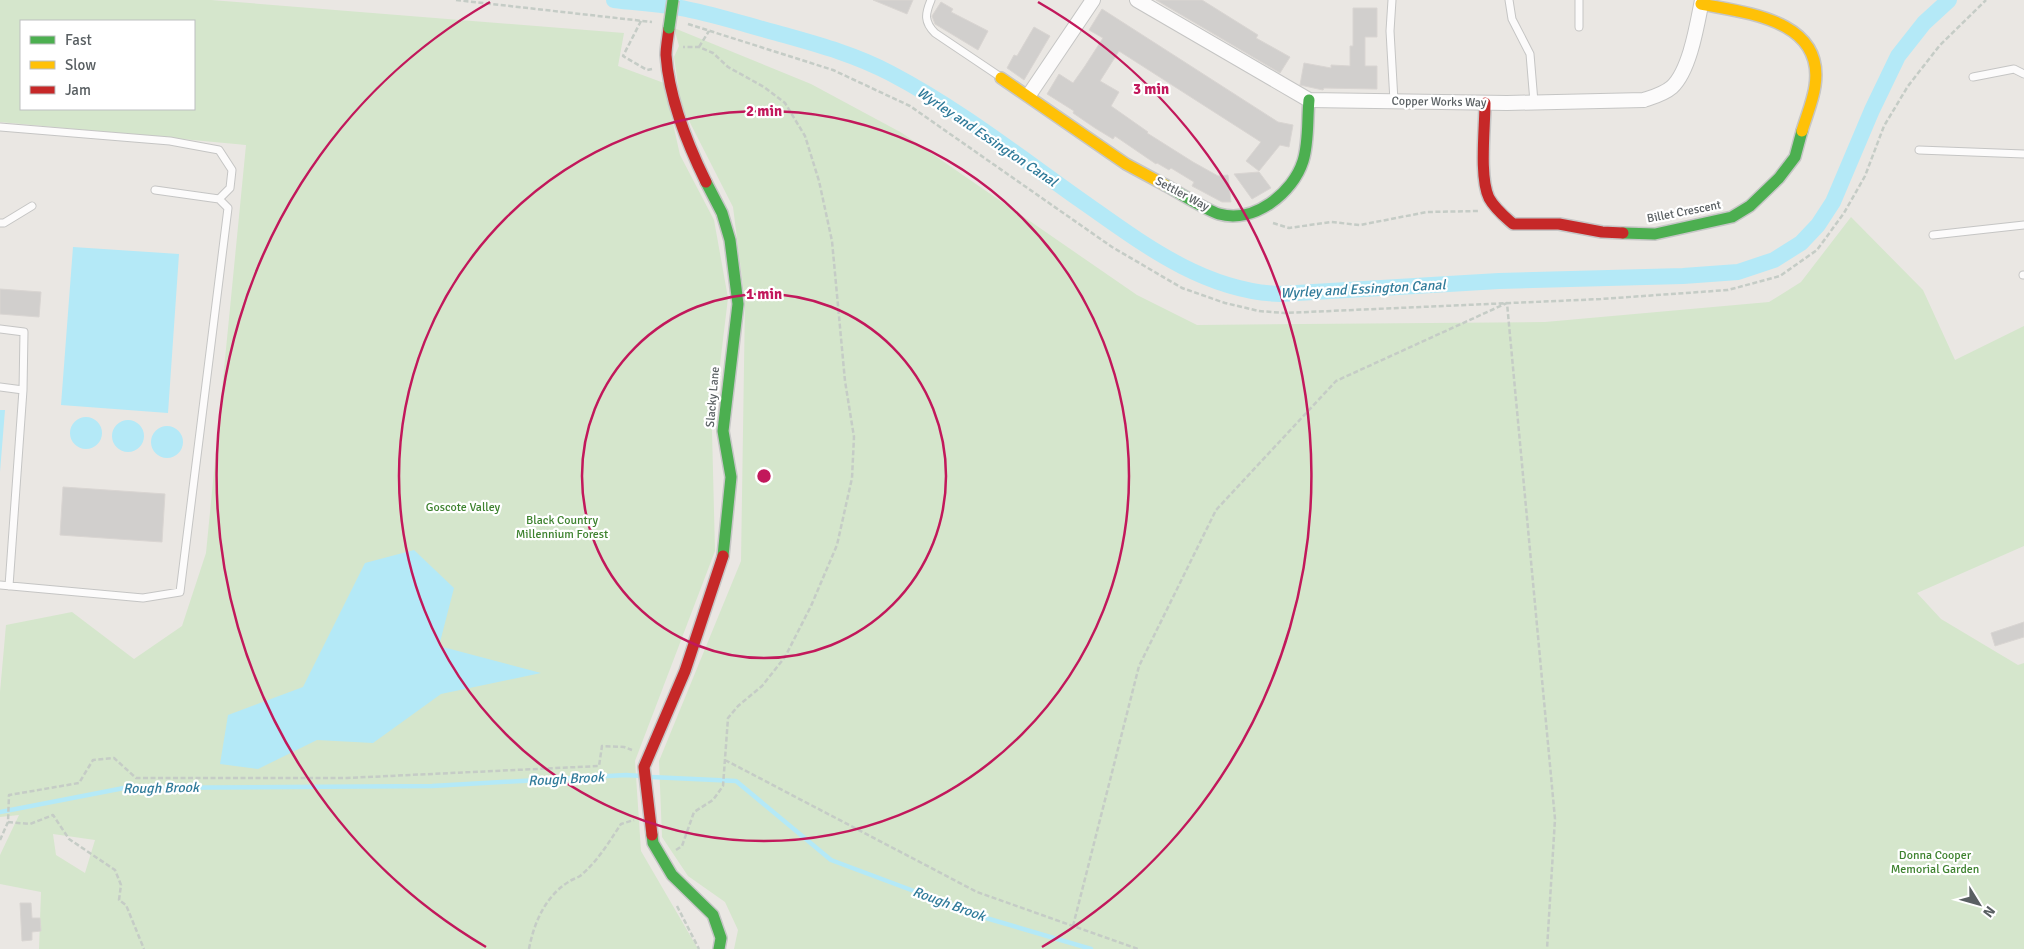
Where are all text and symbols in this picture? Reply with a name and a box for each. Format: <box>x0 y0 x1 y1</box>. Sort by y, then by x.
legend <box>20 20 195 110</box>
text: Fast <box>65 31 92 49</box>
text: Slow <box>65 56 96 74</box>
text: 3 min <box>1133 80 1169 98</box>
text: Jam <box>65 81 91 99</box>
water label: Wyrley and Essington Canal <box>914 84 1061 191</box>
street label: Copper Works Way <box>1391 94 1487 110</box>
text: 2 min <box>746 102 782 120</box>
street label: Settler Way <box>1153 174 1212 215</box>
street label: Billet Crescent <box>1646 197 1722 227</box>
water label: Wyrley and Essington Canal <box>1280 276 1447 302</box>
text: 1 min <box>746 285 782 303</box>
street label: Slacky Lane <box>703 366 723 428</box>
centre of rings <box>755 467 773 485</box>
park label: Goscote Valley <box>426 500 501 515</box>
park label: Black Country Millennium Forest <box>516 513 608 542</box>
water label: Rough Brook <box>528 768 606 789</box>
water label: Rough Brook <box>123 779 201 797</box>
park label: Donna Cooper Memorial Garden <box>1891 848 1979 877</box>
north arrow <box>1954 879 2004 929</box>
water label: Rough Brook <box>910 883 989 926</box>
text: N <box>1979 903 1999 921</box>

